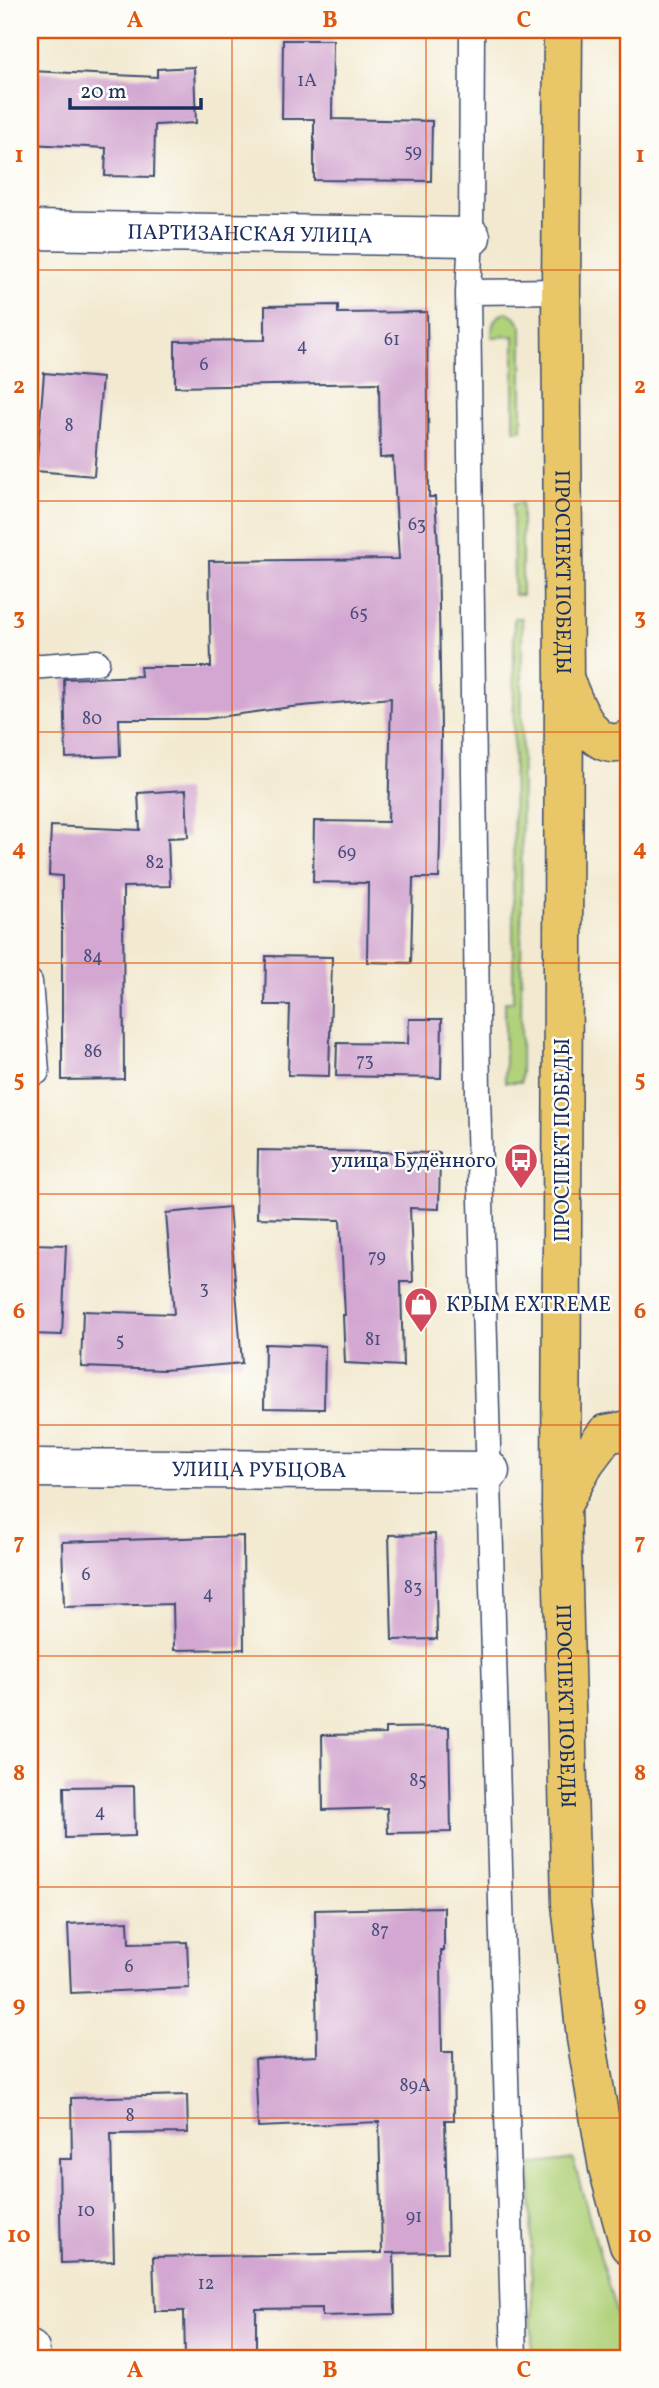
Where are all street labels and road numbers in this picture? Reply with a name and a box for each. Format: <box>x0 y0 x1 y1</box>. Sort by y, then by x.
street label: ПАРТИЗАНСКАЯ УЛИЦА <box>127 219 373 251</box>
street label: ПРОСПЕКТ ПОБЕДЫ <box>546 470 577 674</box>
street label: ПРОСПЕКТ ПОБЕДЫ <box>549 1038 578 1242</box>
street label: УЛИЦА РУБЦОВА <box>171 1456 347 1486</box>
street label: ПРОСПЕКТ ПОБЕДЫ <box>547 1603 582 1809</box>

